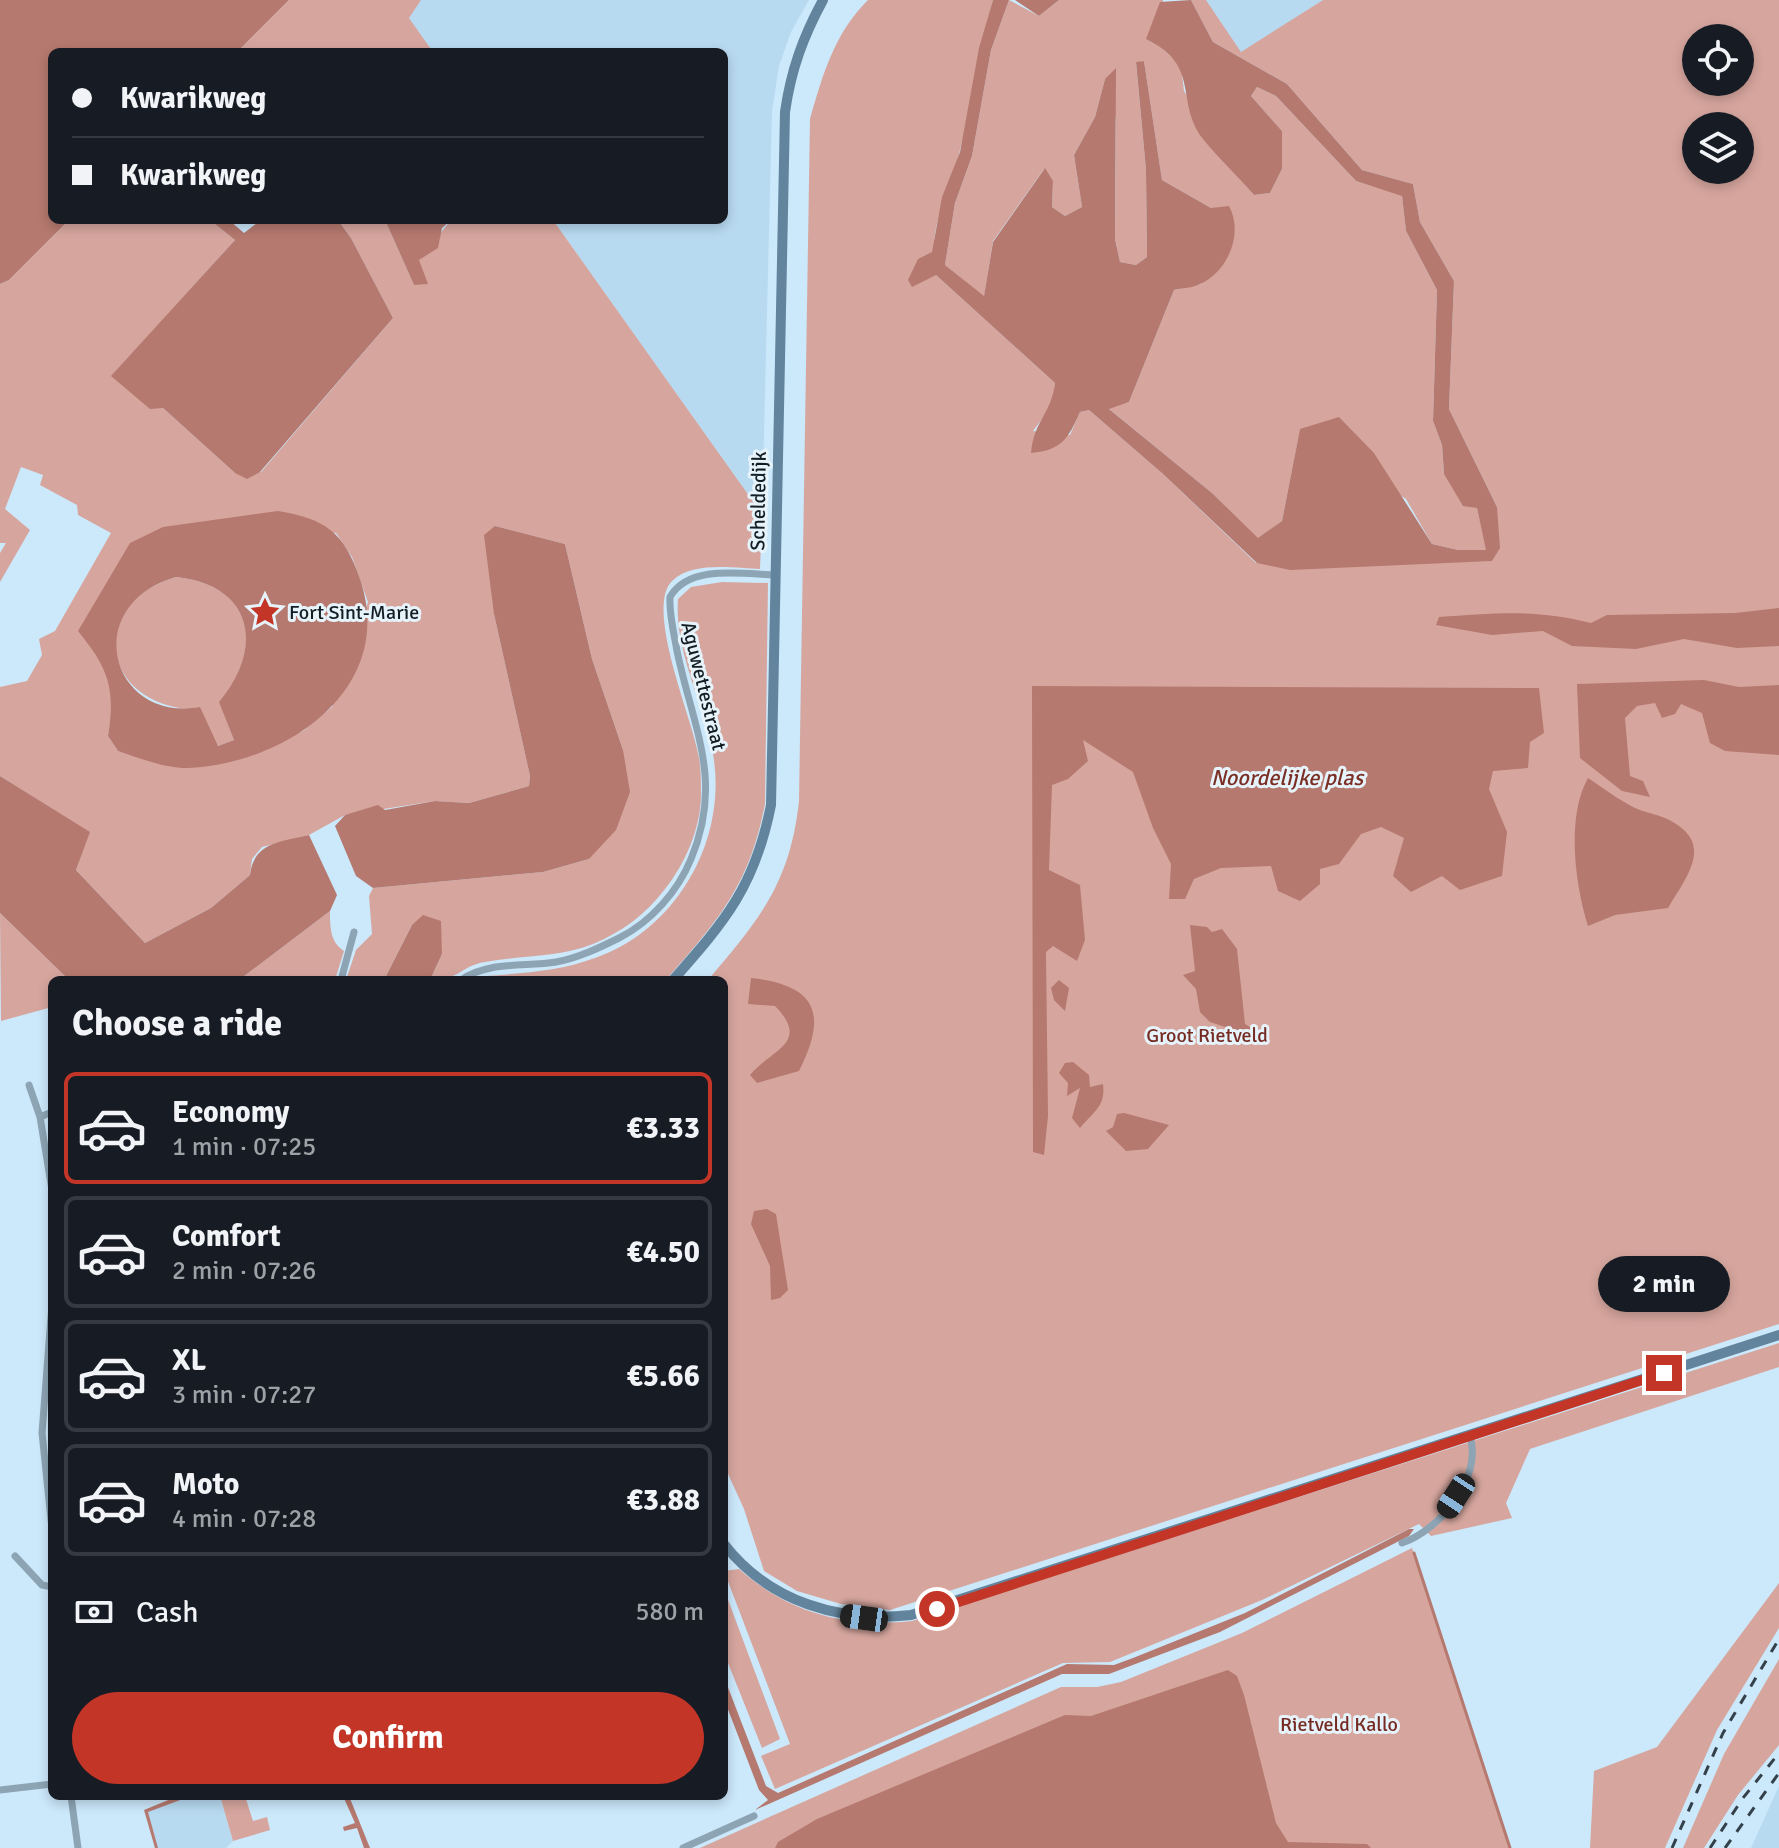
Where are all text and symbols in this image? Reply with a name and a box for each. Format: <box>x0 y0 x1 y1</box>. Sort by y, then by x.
map controls <box>1682 24 1754 184</box>
button: locate <box>1682 24 1754 96</box>
text: Kwarikweg <box>120 80 266 117</box>
button: layers <box>1682 112 1754 184</box>
text: Kwarikweg <box>120 157 266 194</box>
street label: Scheldedijk <box>745 451 772 551</box>
place icon: Fort Sint-Marie <box>248 595 282 629</box>
place label: Fort Sint-Marie <box>289 600 419 625</box>
street label: Aguwettestraat <box>675 619 732 753</box>
water label: Noordelijke plas <box>1211 764 1365 791</box>
text: Choose a ride <box>72 1001 282 1046</box>
park label: Groot Rietveld <box>1146 1023 1268 1048</box>
icon: car <box>76 1092 148 1164</box>
text: Economy <box>172 1094 289 1131</box>
text: €3.33 <box>627 1110 700 1147</box>
text: 1 min · 07:25 <box>172 1131 316 1163</box>
icon: car <box>76 1216 148 1288</box>
text: Comfort <box>172 1218 281 1255</box>
text: €4.50 <box>627 1234 700 1271</box>
text: 2 min · 07:26 <box>172 1255 316 1287</box>
callout: 2 min <box>1598 1257 1730 1313</box>
text: 2 min <box>1633 1268 1695 1300</box>
icon: car <box>76 1340 148 1412</box>
text: XL <box>172 1342 206 1379</box>
route end <box>1646 1355 1682 1391</box>
text: €5.66 <box>627 1358 700 1395</box>
text: 3 min · 07:27 <box>172 1379 316 1411</box>
icon: car <box>76 1464 148 1536</box>
text: Moto <box>172 1466 239 1503</box>
car <box>1433 1469 1479 1523</box>
text: €3.88 <box>627 1482 700 1519</box>
text: 4 min · 07:28 <box>172 1503 316 1535</box>
icon: cash <box>72 1590 116 1634</box>
route start <box>919 1591 955 1627</box>
text: Cash <box>136 1594 199 1631</box>
text: 580 m <box>635 1596 704 1628</box>
car <box>839 1603 889 1633</box>
button: Confirm <box>72 1692 704 1784</box>
park label: Rietveld Kallo <box>1280 1712 1398 1737</box>

